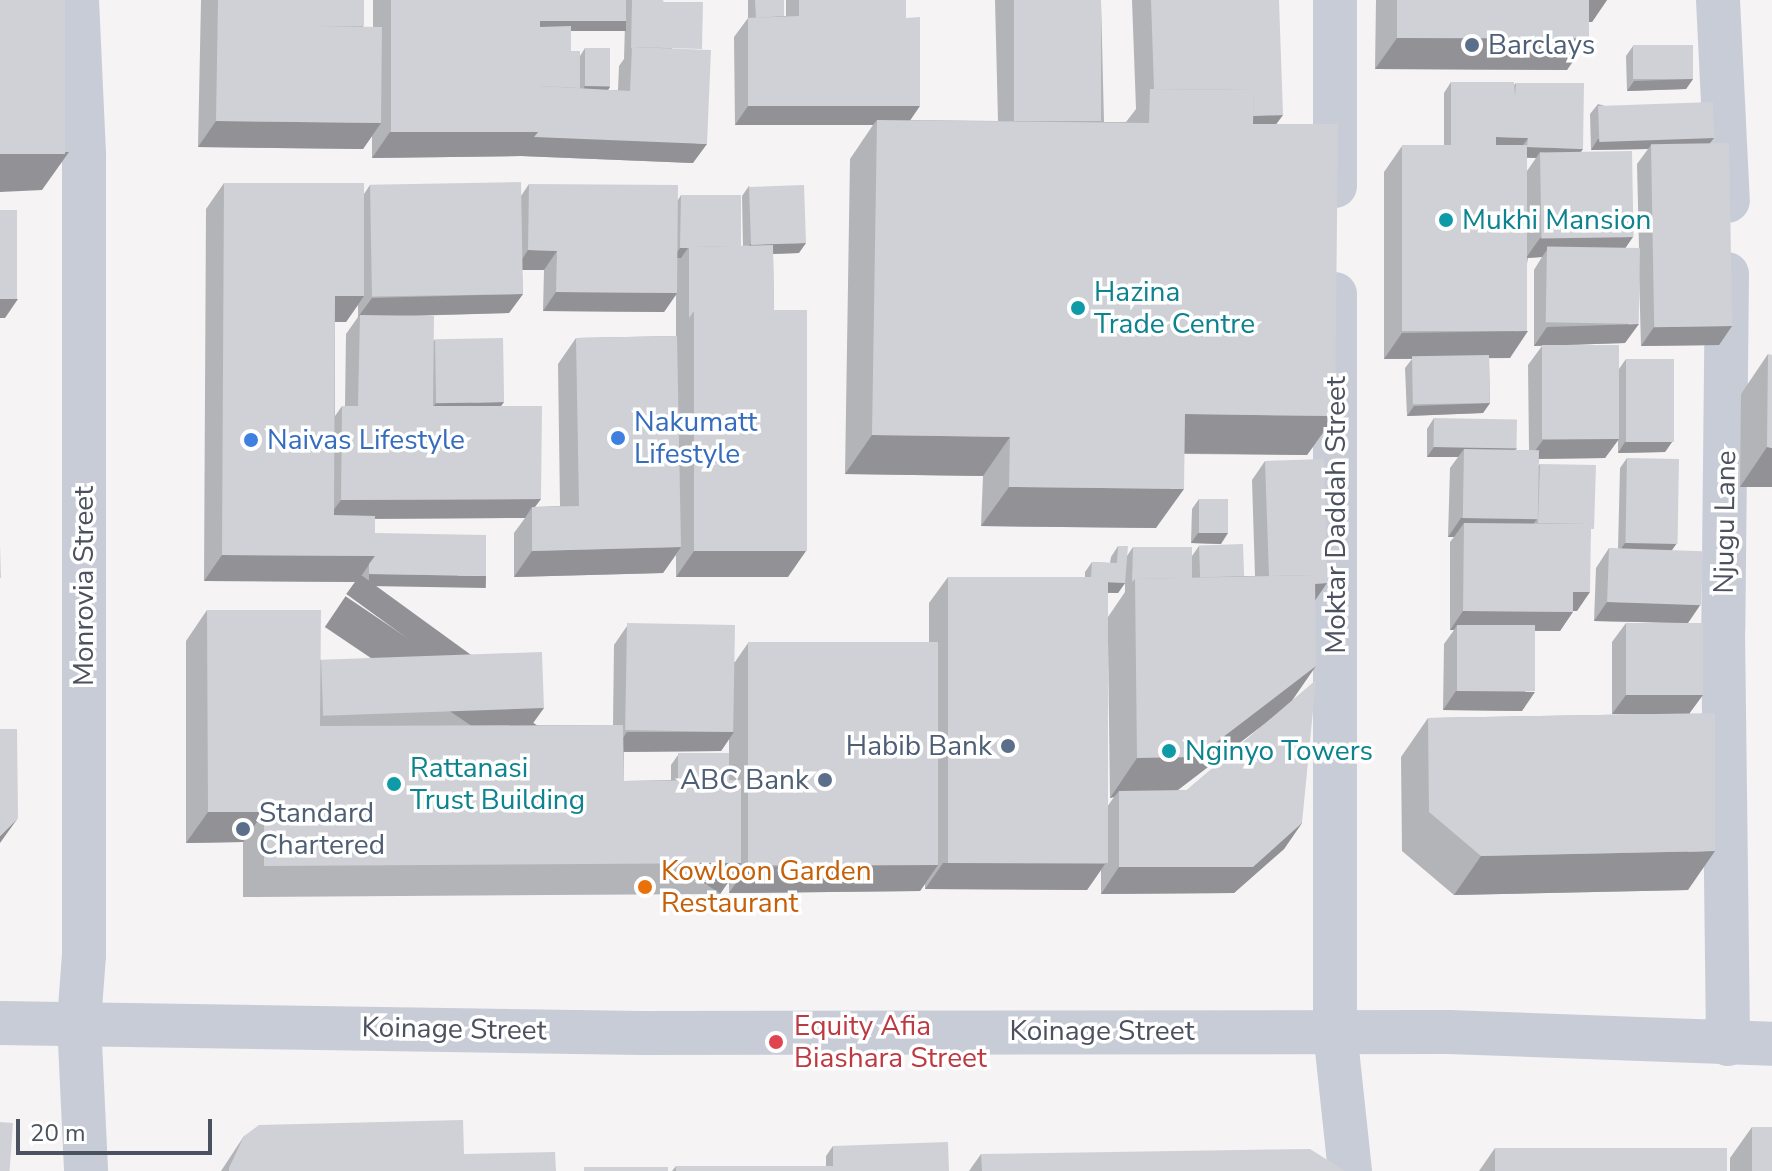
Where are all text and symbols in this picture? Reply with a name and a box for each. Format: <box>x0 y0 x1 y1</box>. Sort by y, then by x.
place label: Barclays <box>1488 28 1595 62</box>
marker: Barclays <box>1463 36 1481 54</box>
place label: Mukhi Mansion <box>1462 203 1651 237</box>
marker: Mukhi Mansion <box>1437 211 1455 229</box>
place label: Hazina Trade Centre <box>1094 275 1255 341</box>
marker: Hazina Trade Centre <box>1069 299 1087 317</box>
street label: Moktar Daddah Street <box>1319 376 1353 654</box>
place label: Nakumatt Lifestyle <box>634 405 757 471</box>
place label: Naivas Lifestyle <box>267 423 465 457</box>
marker: Nakumatt Lifestyle <box>609 429 627 447</box>
marker: Naivas Lifestyle <box>242 431 260 449</box>
street label: Njugu Lane <box>1707 450 1743 594</box>
street label: Monrovia Street <box>67 486 101 686</box>
place label: Habib Bank <box>846 729 992 763</box>
place label: Nginyo Towers <box>1185 734 1373 768</box>
marker: Habib Bank <box>999 737 1017 755</box>
marker: Nginyo Towers <box>1160 742 1178 760</box>
place label: Rattanasi Trust Building <box>410 751 585 817</box>
place label: ABC Bank <box>680 763 809 797</box>
marker: ABC Bank <box>816 771 834 789</box>
marker: Rattanasi Trust Building <box>385 775 403 793</box>
place label: Standard Chartered <box>259 796 385 862</box>
marker: Standard Chartered <box>234 820 252 838</box>
place label: Kowloon Garden Restaurant <box>661 854 872 920</box>
marker: Kowloon Garden Restaurant <box>636 878 654 896</box>
place label: Equity Afia Biashara Street <box>794 1009 987 1075</box>
street label: Koinage Street <box>361 1011 547 1047</box>
street label: Koinage Street <box>1010 1014 1194 1048</box>
marker: Equity Afia Biashara Street <box>765 1031 787 1053</box>
scale bar <box>20 1103 216 1153</box>
text: 20 m <box>30 1117 86 1149</box>

